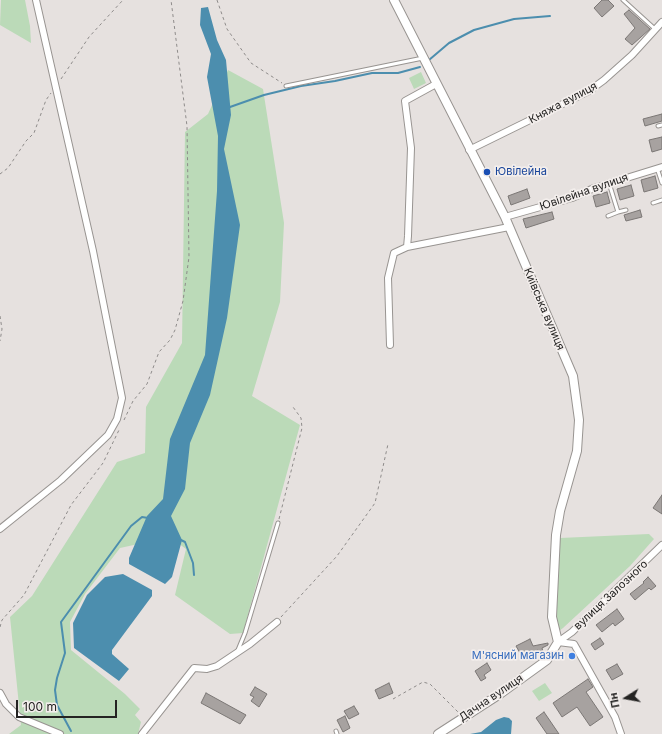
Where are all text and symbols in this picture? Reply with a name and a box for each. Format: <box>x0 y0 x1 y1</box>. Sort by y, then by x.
street label: Княжа вулиця <box>527 79 599 127</box>
place label: Ювілейна <box>495 165 547 179</box>
marker: Ювілейна <box>482 167 492 177</box>
street label: Ювілейна вулиця <box>538 171 630 213</box>
street label: Київська вулиця <box>521 266 567 352</box>
street label: вулиця Залозного <box>571 557 651 633</box>
place label: М'ясний магазин <box>472 649 564 663</box>
marker: М'ясний магазин <box>567 651 577 661</box>
street label: Дачна вулиця <box>456 672 526 724</box>
north arrow <box>606 678 646 718</box>
scale bar <box>18 692 119 718</box>
text: Пн <box>606 692 623 709</box>
text: 100 m <box>23 699 57 714</box>

